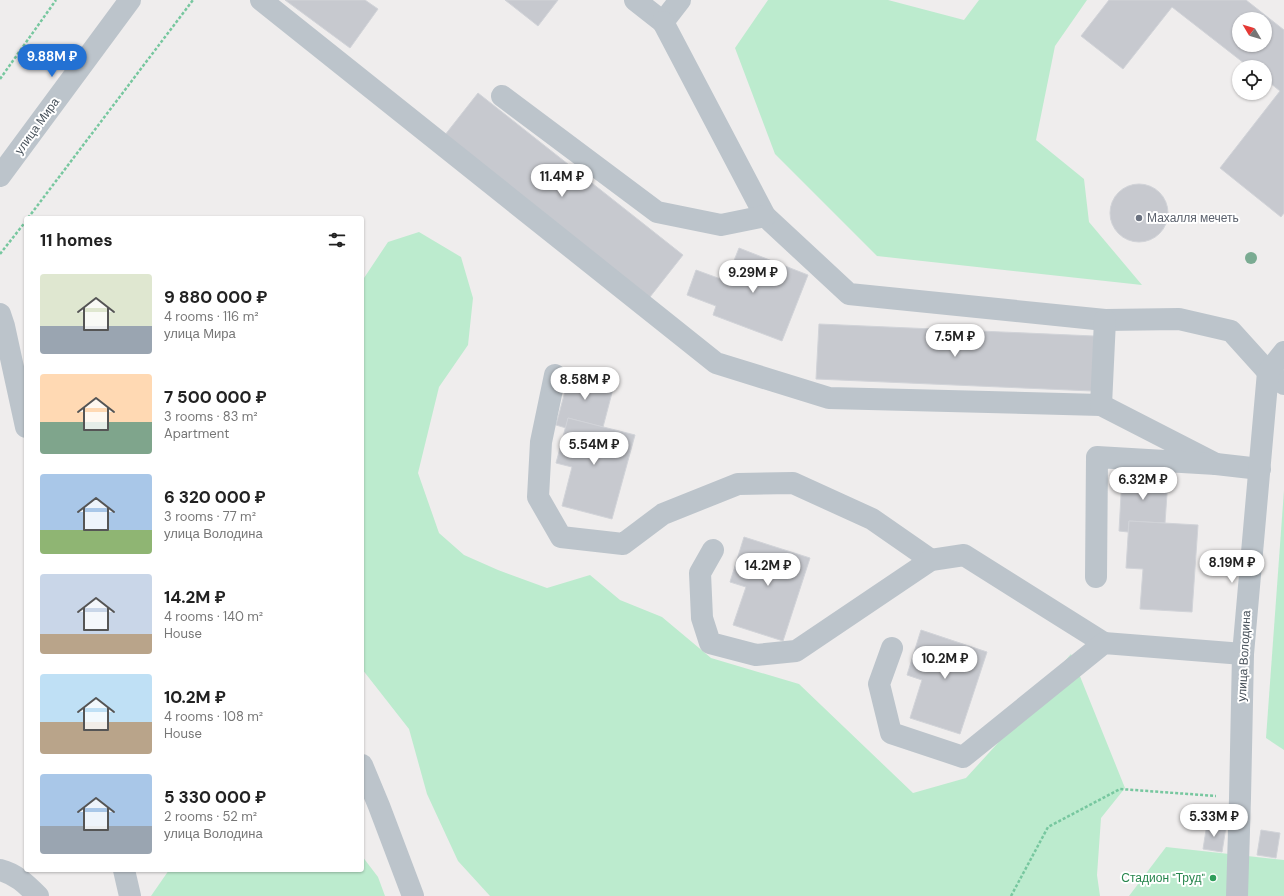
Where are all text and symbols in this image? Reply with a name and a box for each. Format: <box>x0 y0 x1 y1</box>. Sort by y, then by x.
north arrow <box>1232 12 1272 52</box>
map controls <box>1232 12 1272 100</box>
pin: 9.88M ₽ <box>15 44 89 78</box>
text: 9.88M ₽ <box>27 48 77 65</box>
button: locate <box>1232 60 1272 100</box>
street label: улица Мира <box>11 94 63 157</box>
pin: 11.4M ₽ <box>525 164 599 198</box>
text: 11.4M ₽ <box>540 168 584 185</box>
place label: Махалля мечеть <box>1147 210 1239 226</box>
marker: Махалля мечеть <box>1134 213 1144 223</box>
text: 11 homes <box>40 229 113 251</box>
icon: filters <box>326 229 348 251</box>
pin: 9.29M ₽ <box>716 260 790 294</box>
text: 9.29M ₽ <box>728 264 778 281</box>
text: 9 880 000 ₽ <box>164 286 267 308</box>
icon: home <box>72 290 120 338</box>
text: 4 rooms · 116 m² <box>164 308 259 325</box>
pin: 7.5M ₽ <box>922 324 988 358</box>
text: улица Мира <box>164 325 236 342</box>
text: 7.5M ₽ <box>935 328 975 345</box>
pin: 8.58M ₽ <box>548 367 622 401</box>
text: 8.58M ₽ <box>560 371 610 388</box>
text: 7 500 000 ₽ <box>164 386 267 408</box>
icon: home <box>72 390 120 438</box>
text: 3 rooms · 83 m² <box>164 408 258 425</box>
text: Apartment <box>164 425 229 442</box>
pin: 5.54M ₽ <box>557 432 631 466</box>
text: 5.54M ₽ <box>569 436 619 453</box>
pin: 6.32M ₽ <box>1106 467 1180 501</box>
text: 6.32M ₽ <box>1118 471 1168 488</box>
text: 6 320 000 ₽ <box>164 486 266 508</box>
icon: home <box>72 490 120 538</box>
text: 3 rooms · 77 m² <box>164 508 256 525</box>
text: улица Володина <box>164 525 263 542</box>
pin: 8.19M ₽ <box>1195 550 1269 584</box>
pin: 14.2M ₽ <box>731 553 805 587</box>
text: 8.19M ₽ <box>1208 554 1256 571</box>
text: 14.2M ₽ <box>744 557 792 574</box>
text: 14.2M ₽ <box>164 586 226 608</box>
icon: home <box>72 590 120 638</box>
text: 4 rooms · 140 m² <box>164 608 263 625</box>
street label: улица Володина <box>1234 610 1254 702</box>
text: House <box>164 625 202 642</box>
pin: 10.2M ₽ <box>908 646 982 680</box>
text: 10.2M ₽ <box>921 650 969 667</box>
text: 10.2M ₽ <box>164 686 226 708</box>
icon: home <box>72 690 120 738</box>
text: 4 rooms · 108 m² <box>164 708 263 725</box>
text: House <box>164 725 202 742</box>
text: 5 330 000 ₽ <box>164 786 266 808</box>
icon: home <box>72 790 120 838</box>
pin: 5.33M ₽ <box>1177 804 1251 838</box>
text: 2 rooms · 52 m² <box>164 808 257 825</box>
text: 5.33M ₽ <box>1189 808 1239 825</box>
text: улица Володина <box>164 825 263 842</box>
place label: Стадион "Труд" <box>1121 870 1206 886</box>
marker: Стадион "Труд" <box>1208 873 1218 883</box>

